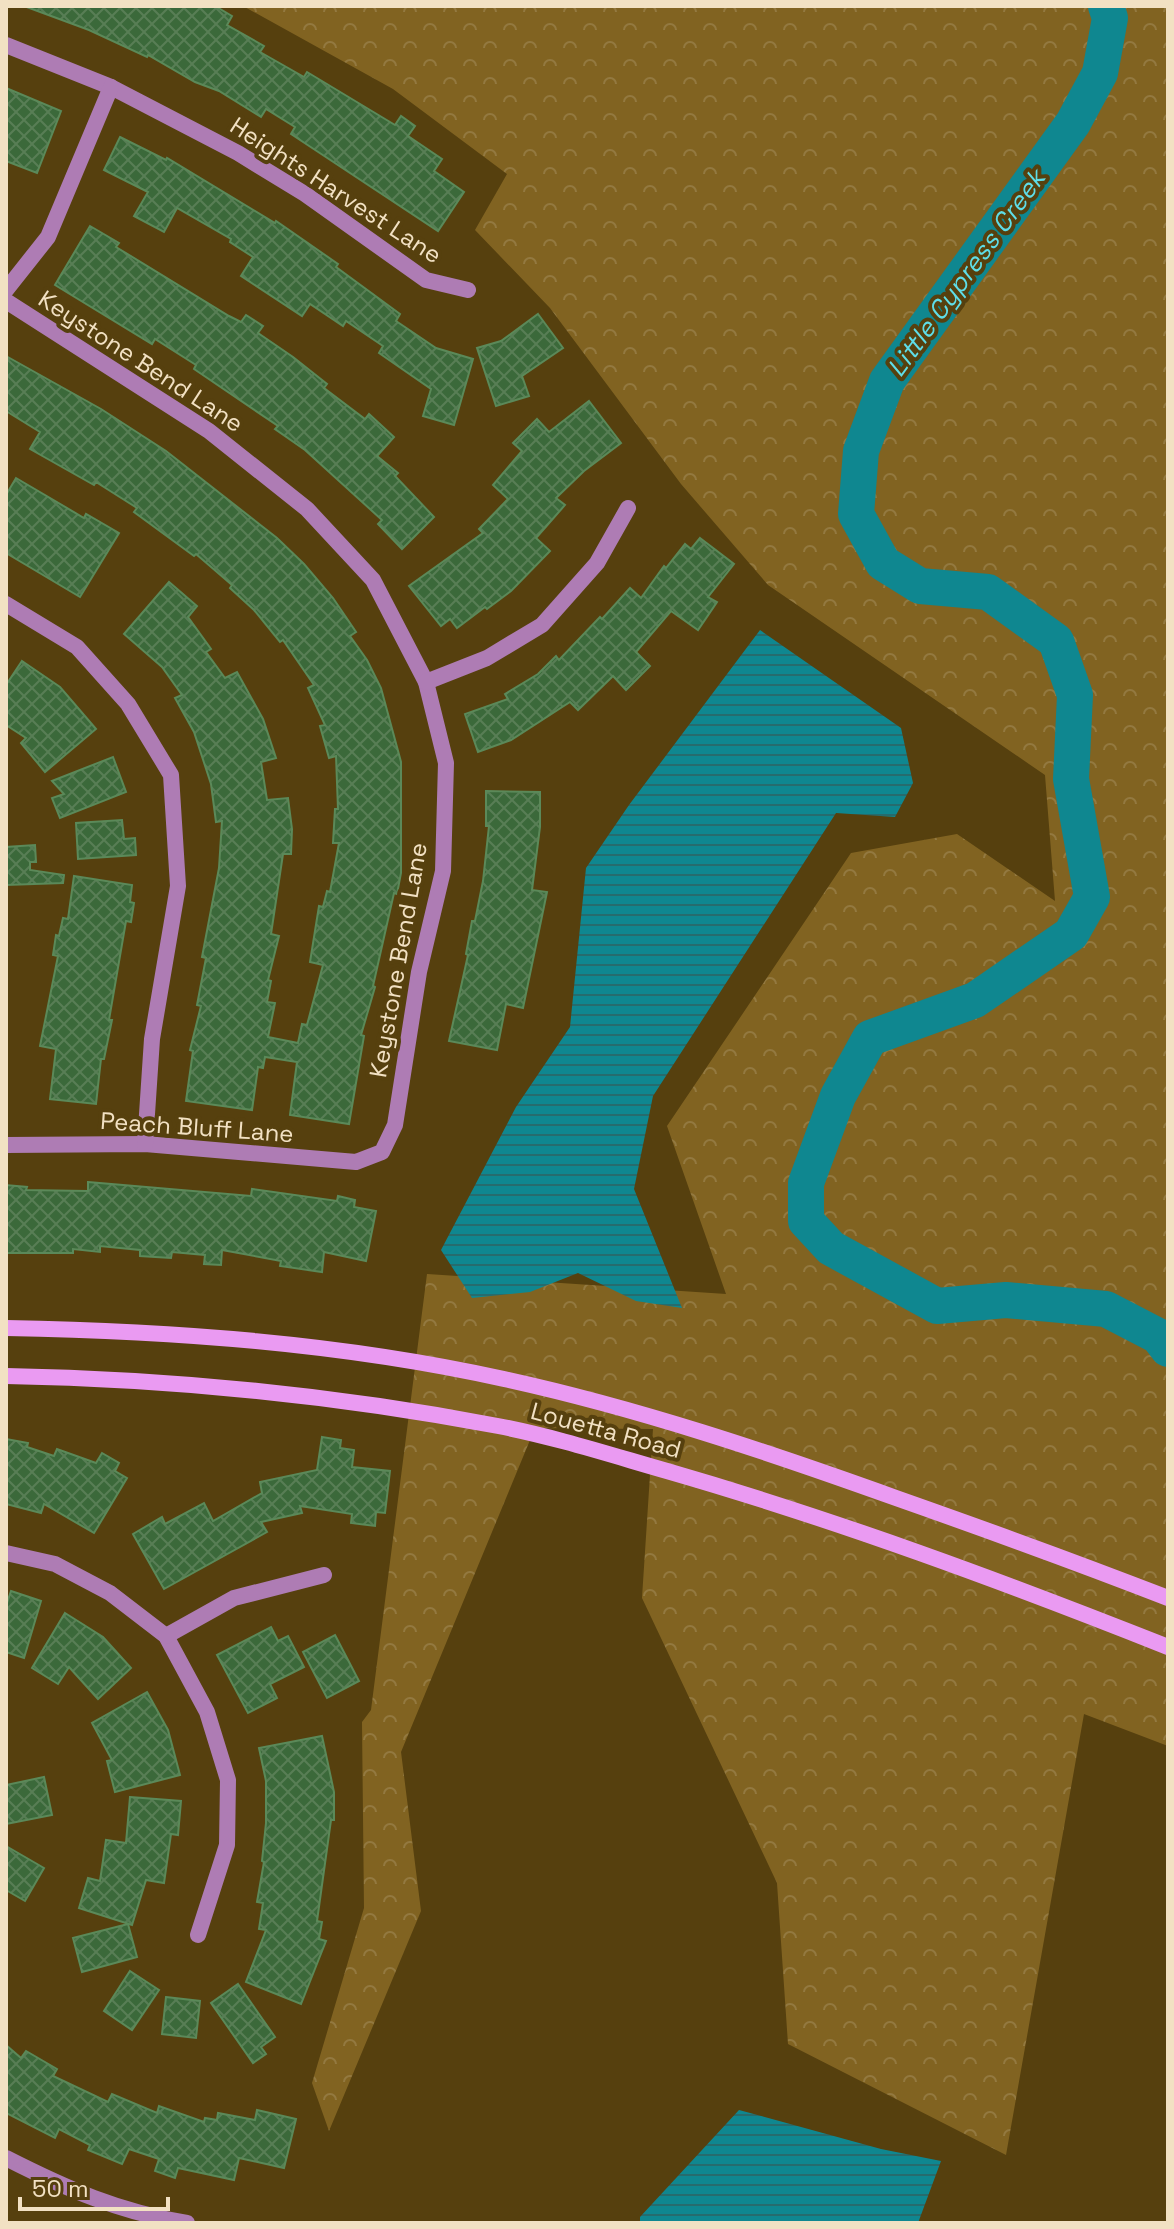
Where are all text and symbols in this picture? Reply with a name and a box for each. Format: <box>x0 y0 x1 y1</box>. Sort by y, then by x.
street label: Heights Harvest Lane <box>224 110 448 270</box>
water label: Little Cypress Creek <box>879 160 1054 383</box>
street label: Keystone Bend Lane <box>33 283 249 439</box>
street label: Keystone Bend Lane <box>362 840 434 1080</box>
street label: Peach Bluff Lane <box>99 1105 295 1149</box>
street label: Louetta Road <box>527 1395 685 1465</box>
scale bar <box>20 2161 168 2211</box>
text: 50 m <box>32 2173 89 2204</box>

